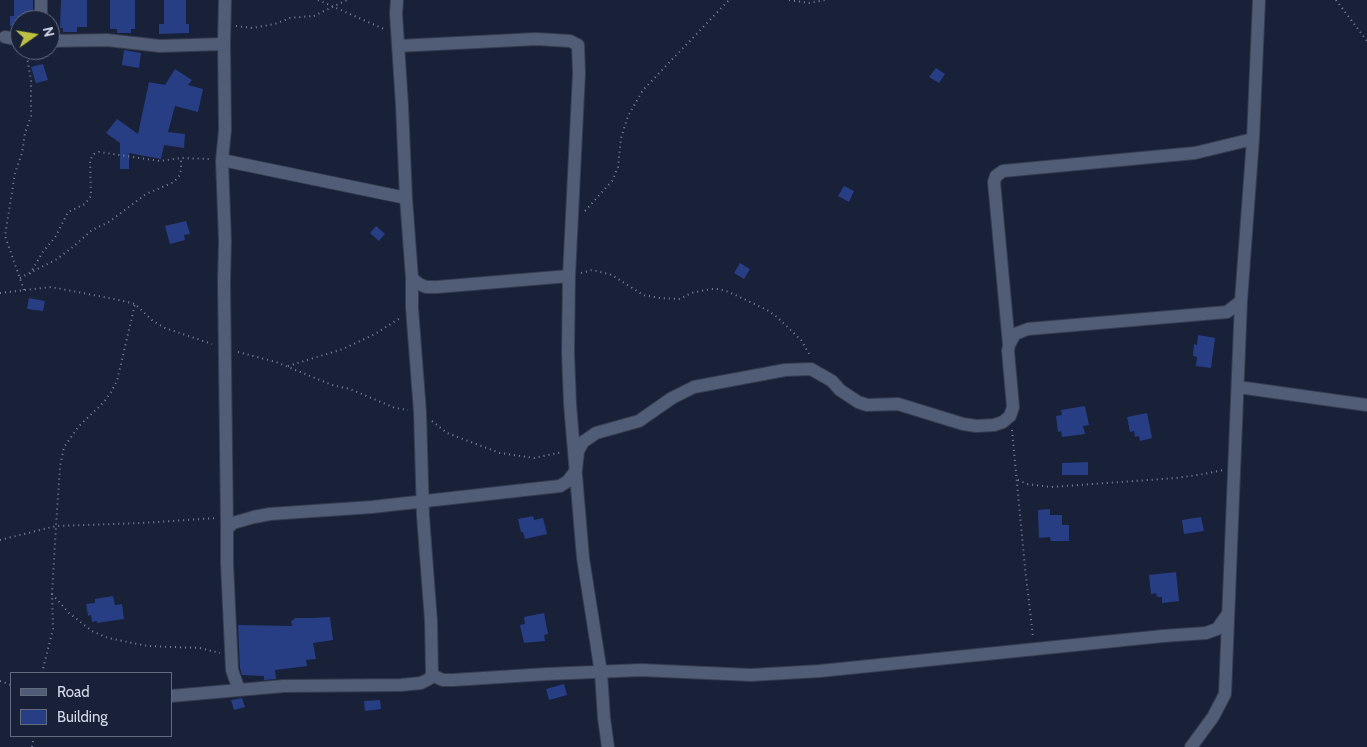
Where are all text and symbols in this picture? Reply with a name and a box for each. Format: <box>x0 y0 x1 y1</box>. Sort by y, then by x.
north arrow <box>10 10 60 60</box>
text: N <box>39 25 59 39</box>
legend <box>10 672 172 737</box>
text: Road <box>57 683 90 701</box>
text: Building <box>57 708 108 726</box>

